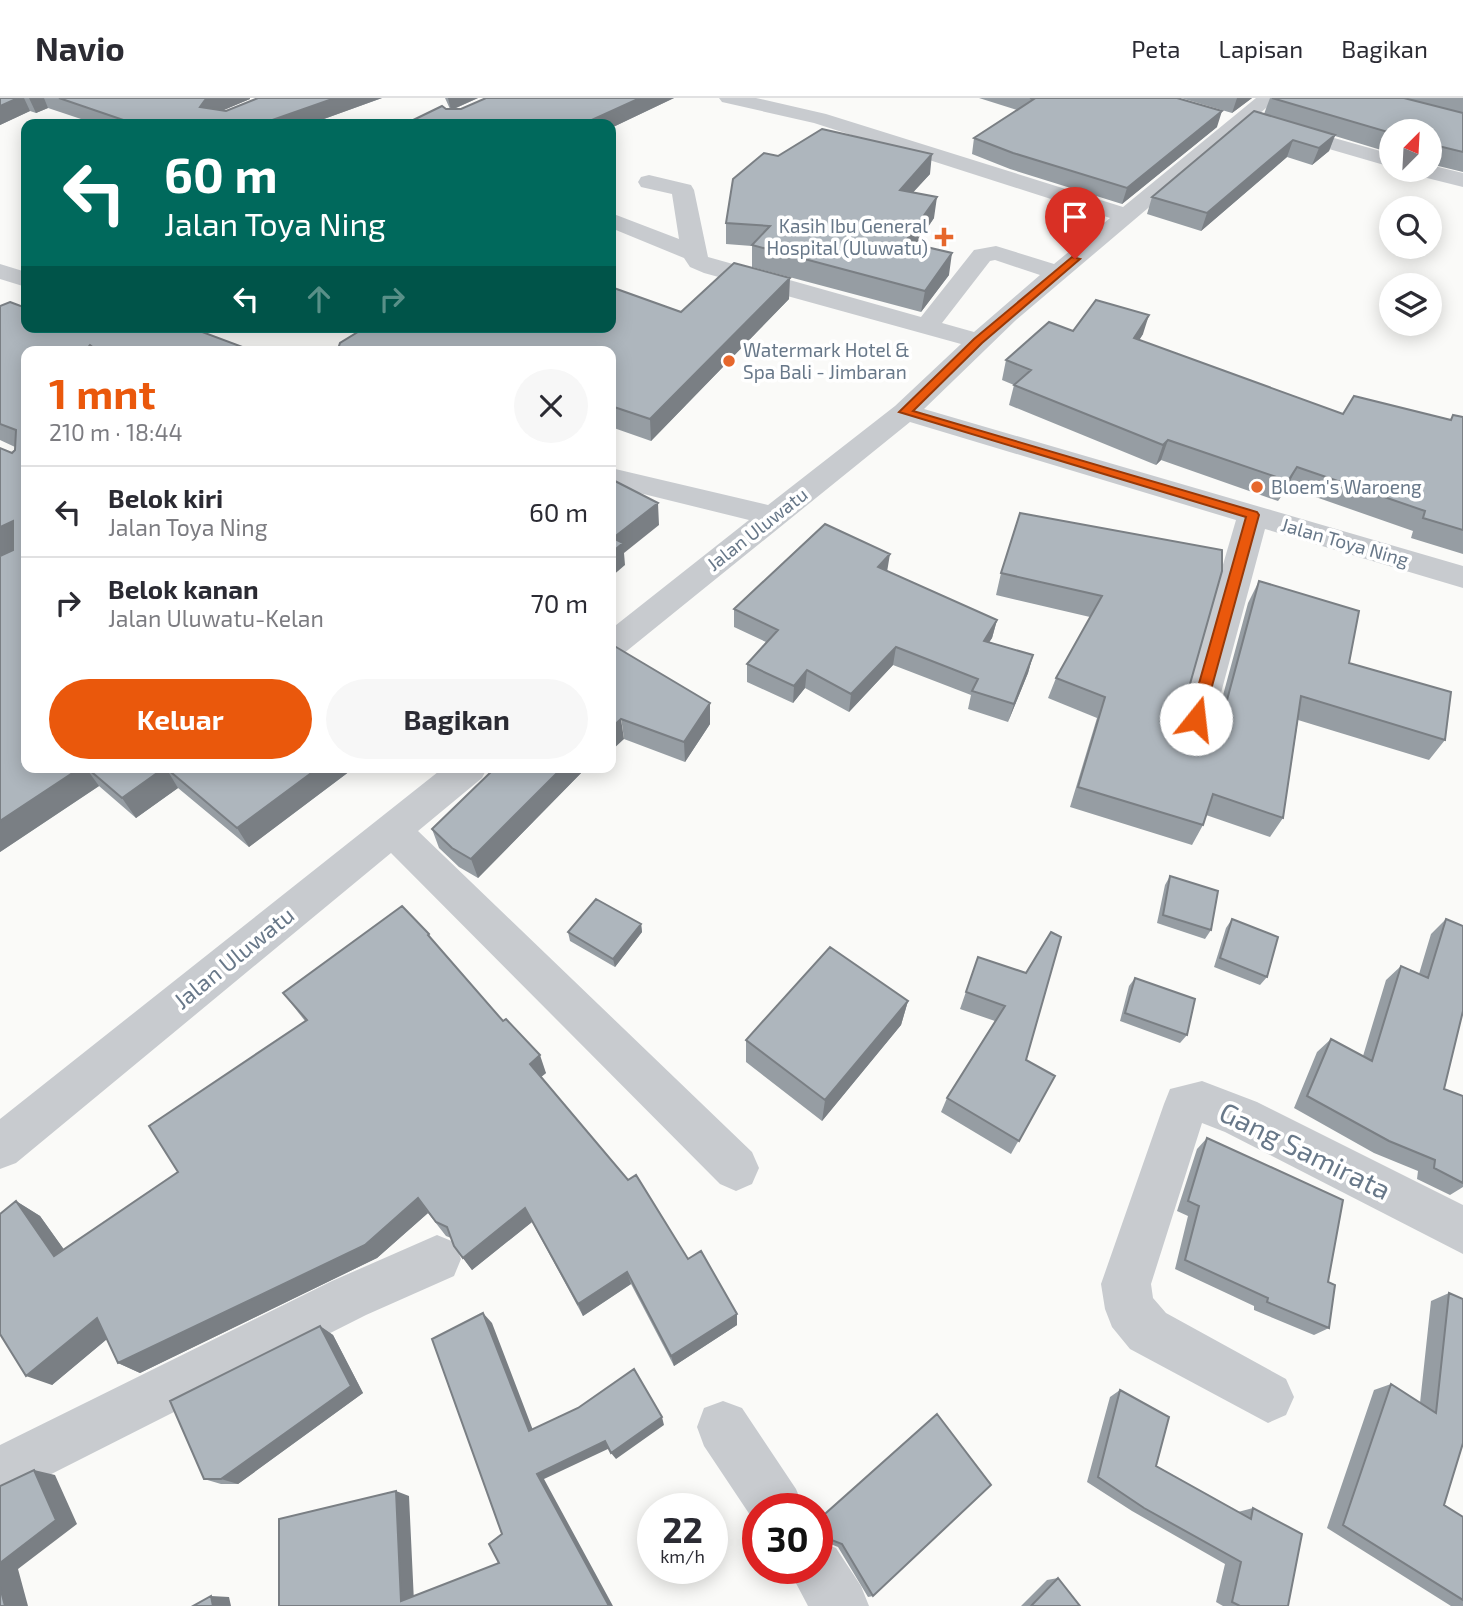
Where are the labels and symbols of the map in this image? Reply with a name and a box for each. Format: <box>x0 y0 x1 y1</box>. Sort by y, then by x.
north arrow <box>1379 119 1442 182</box>
pin <box>1045 187 1105 259</box>
place label: Kasih Ibu General Hospital (Uluwatu) <box>766 214 928 259</box>
marker: Kasih Ibu General Hospital (Uluwatu) <box>934 227 954 247</box>
place label: Watermark Hotel & Spa Bali - Jimbaran <box>743 338 910 383</box>
marker: Watermark Hotel & Spa Bali - Jimbaran <box>721 353 737 369</box>
place label: Bloem's Waroeng <box>1271 475 1422 498</box>
marker: Bloem's Waroeng <box>1249 479 1265 495</box>
street label: Jalan Uluwatu <box>702 482 812 575</box>
street label: Jalan Toya Ning <box>1279 512 1412 571</box>
position arrow <box>1159 682 1233 756</box>
street label: Jalan Uluwatu <box>167 900 299 1014</box>
street label: Gang Samirata <box>1214 1094 1397 1206</box>
speed limit sign: 30 <box>742 1493 833 1584</box>

